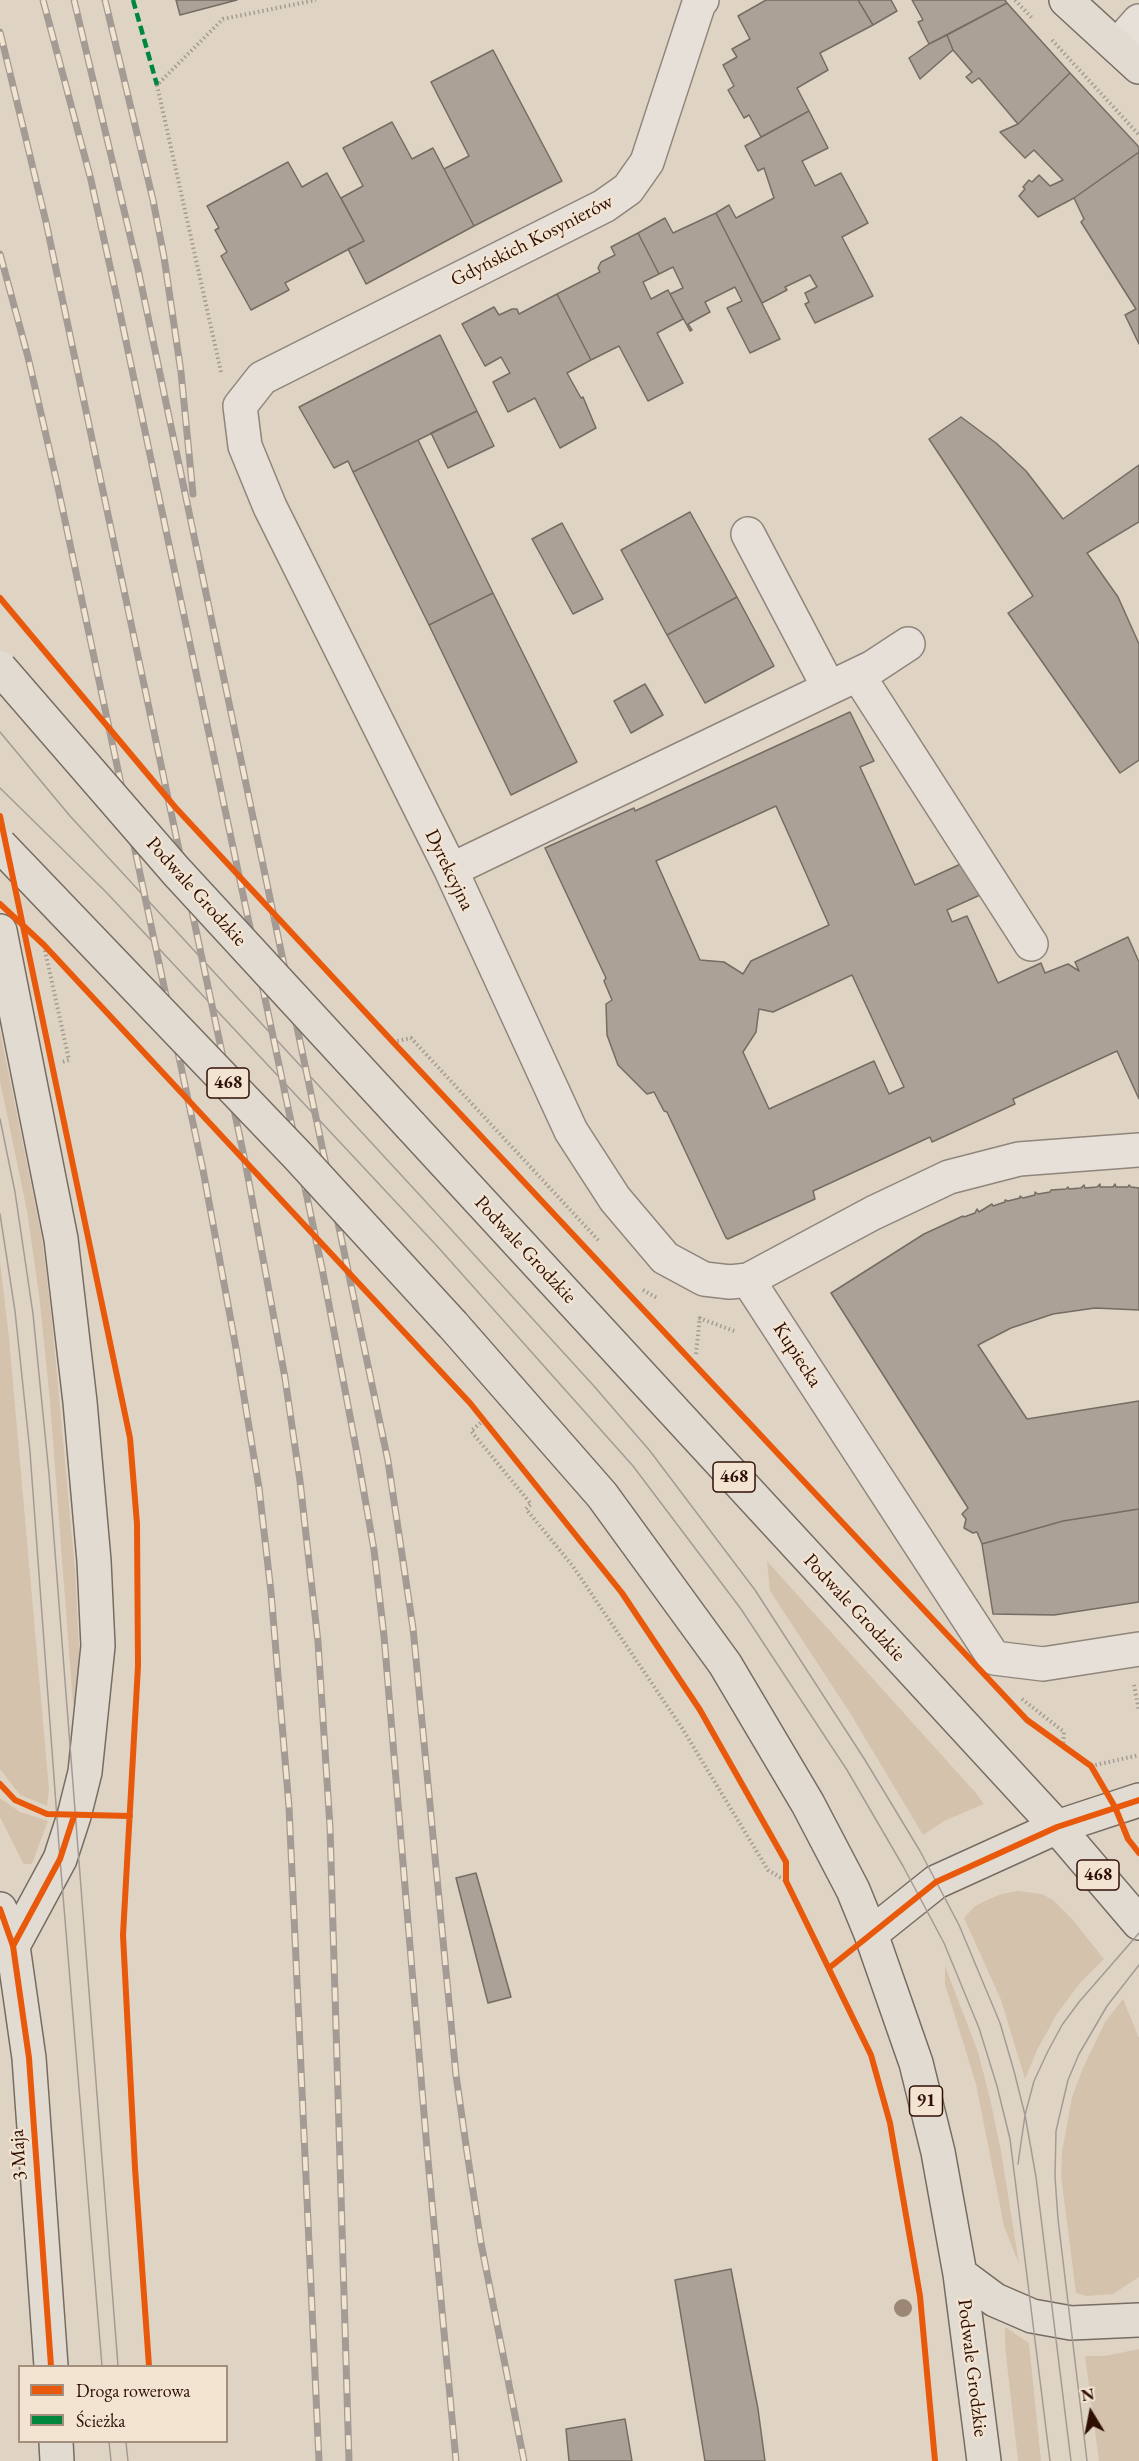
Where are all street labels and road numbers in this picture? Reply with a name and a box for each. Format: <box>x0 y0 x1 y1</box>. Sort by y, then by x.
street label: Gdyńskich Kosynierów <box>447 190 617 292</box>
street label: Dyrekcyjna <box>419 826 479 914</box>
street label: Podwale Grodzkie <box>141 832 251 952</box>
road number: 468 <box>207 1068 249 1098</box>
street label: Podwale Grodzkie <box>469 1191 581 1309</box>
street label: Kupiecka <box>767 1318 827 1392</box>
road number: 468 <box>713 1462 755 1492</box>
street label: Podwale Grodzkie <box>798 1549 910 1667</box>
road number: 468 <box>1077 1860 1119 1890</box>
road number: 91 <box>910 2086 942 2116</box>
street label: 3 Maja <box>5 2128 33 2182</box>
street label: Podwale Grodzkie <box>952 2298 992 2438</box>

